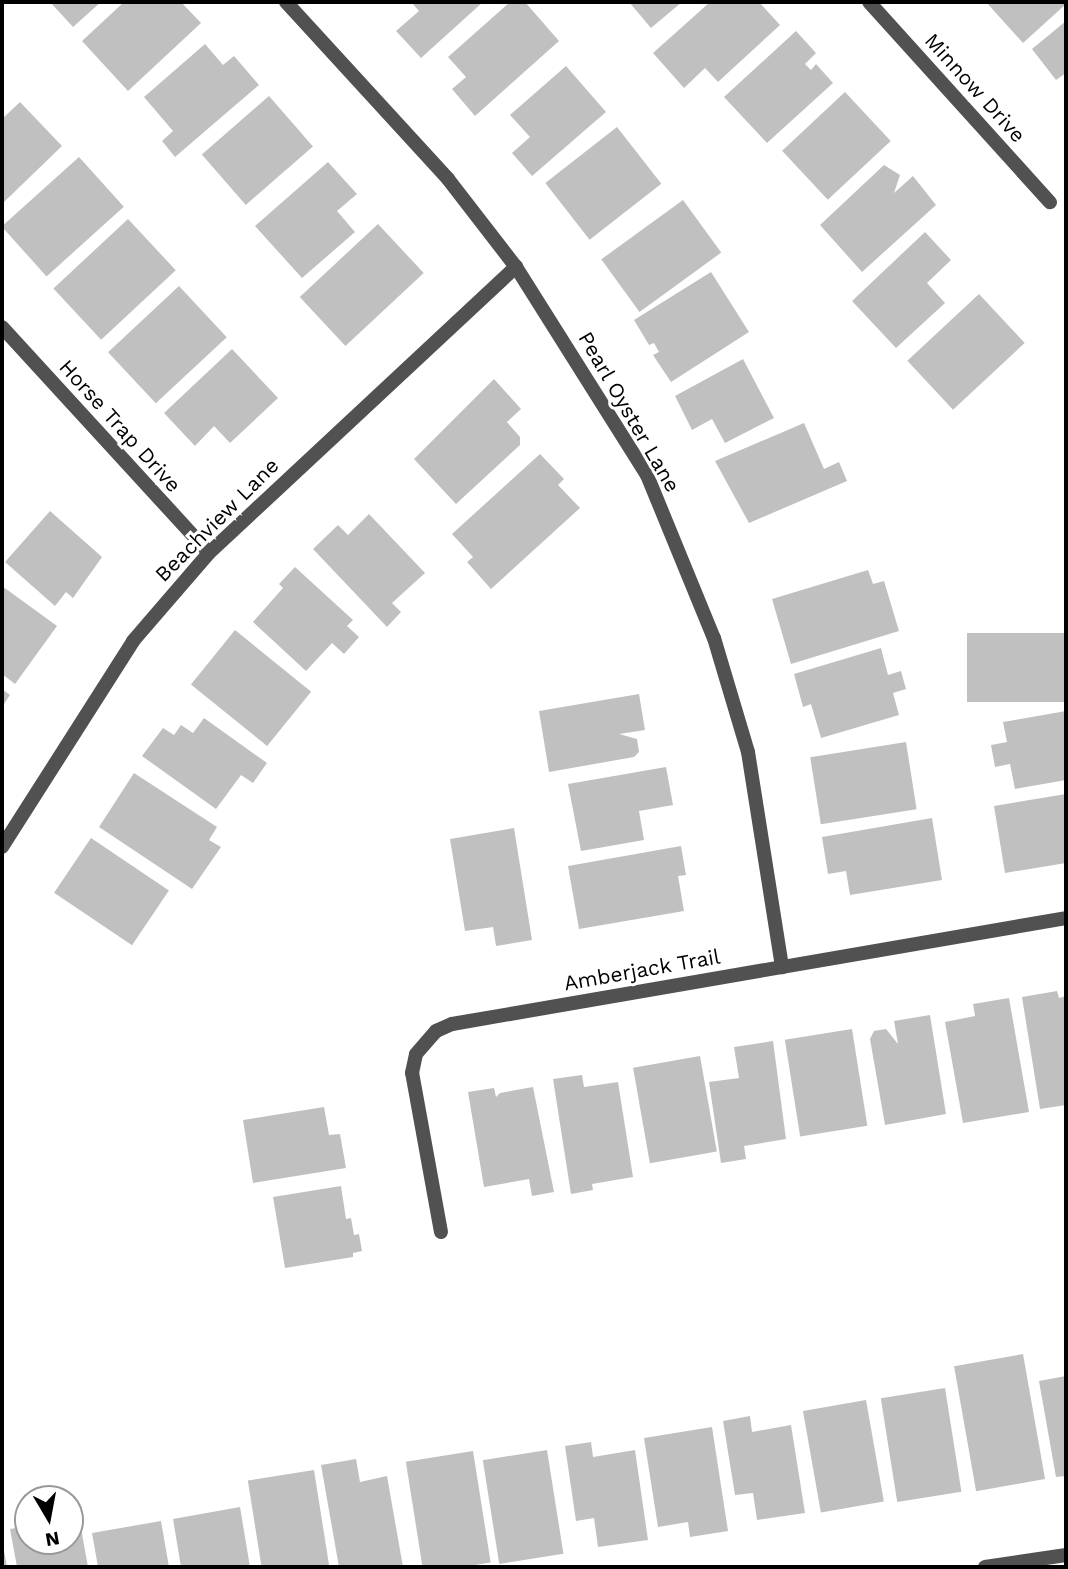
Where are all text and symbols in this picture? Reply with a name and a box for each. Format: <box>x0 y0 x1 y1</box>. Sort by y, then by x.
street label: Minnow Drive <box>919 28 1031 148</box>
street label: Pearl Oyster Lane <box>573 327 685 497</box>
street label: Horse Trap Drive <box>54 354 186 498</box>
street label: Beachview Lane <box>150 453 284 587</box>
street label: Amberjack Trail <box>561 944 723 996</box>
north arrow <box>14 1485 84 1555</box>
text: N <box>43 1527 61 1552</box>

